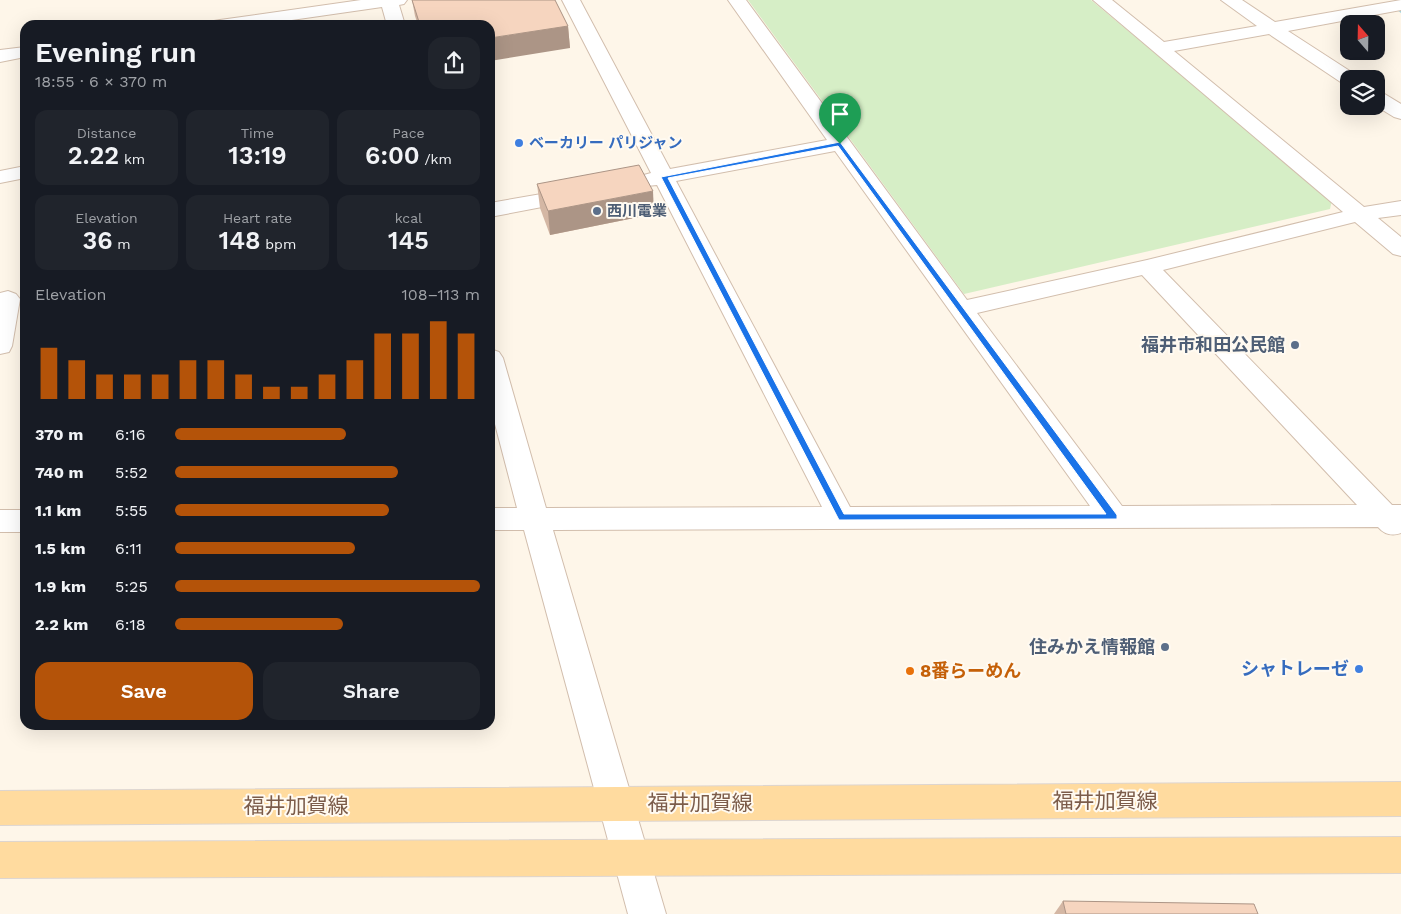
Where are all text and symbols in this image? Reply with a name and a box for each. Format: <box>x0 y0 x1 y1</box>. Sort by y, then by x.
north arrow <box>1340 15 1385 60</box>
map controls <box>1340 15 1385 115</box>
text: Evening run <box>35 36 196 69</box>
button: share <box>428 37 480 89</box>
button: layers <box>1340 70 1385 115</box>
text: 18:55 · 6 × 370 m <box>35 72 167 91</box>
pin <box>819 93 861 144</box>
icon: arrive <box>826 100 854 128</box>
text: Distance <box>77 125 136 141</box>
text: Time <box>241 125 274 141</box>
text: Pace <box>392 125 425 141</box>
place label: ベーカリー パリジャン <box>529 134 683 152</box>
marker: ベーカリー パリジャン <box>513 137 525 149</box>
text: 2.22 <box>68 141 119 170</box>
text: 13:19 <box>228 141 287 170</box>
text: 6:00 <box>365 141 420 170</box>
text: km <box>119 151 145 167</box>
text: /km <box>420 151 452 167</box>
place label: 西川電業 <box>607 202 667 220</box>
marker: 西川電業 <box>591 205 603 217</box>
text: Elevation <box>75 210 138 226</box>
text: Heart rate <box>223 210 292 226</box>
text: kcal <box>395 210 422 226</box>
text: 36 <box>82 226 112 255</box>
text: 148 <box>219 226 261 255</box>
text: 145 <box>388 226 429 255</box>
text: m <box>112 236 131 252</box>
text: bpm <box>261 236 296 252</box>
text: Elevation <box>35 285 106 304</box>
text: 108–113 m <box>401 285 480 304</box>
place label: 福井市和田公民館 <box>1141 334 1285 355</box>
marker: 福井市和田公民館 <box>1289 339 1301 351</box>
text: 370 m <box>35 425 83 444</box>
text: 6:16 <box>115 425 145 444</box>
text: 740 m <box>35 463 84 482</box>
text: 5:52 <box>115 463 148 482</box>
text: 1.1 km <box>35 501 81 520</box>
text: 5:55 <box>115 501 148 520</box>
text: 1.5 km <box>35 539 85 558</box>
text: 6:11 <box>115 539 142 558</box>
text: 1.9 km <box>35 577 86 596</box>
text: 5:25 <box>115 577 148 596</box>
text: 2.2 km <box>35 615 88 634</box>
text: 6:18 <box>115 615 146 634</box>
place label: 住みかえ情報館 <box>1029 636 1155 657</box>
marker: 住みかえ情報館 <box>1159 641 1171 653</box>
place label: シャトレーゼ <box>1241 658 1349 679</box>
place label: 8番らーめん <box>920 660 1021 681</box>
button: Save <box>35 662 253 720</box>
button: Share <box>263 662 480 720</box>
marker: シャトレーゼ <box>1353 663 1365 675</box>
marker: 8番らーめん <box>904 665 916 677</box>
street label: 福井加賀線 <box>1053 788 1158 813</box>
street label: 福井加賀線 <box>648 790 753 815</box>
street label: 福井加賀線 <box>244 793 349 818</box>

